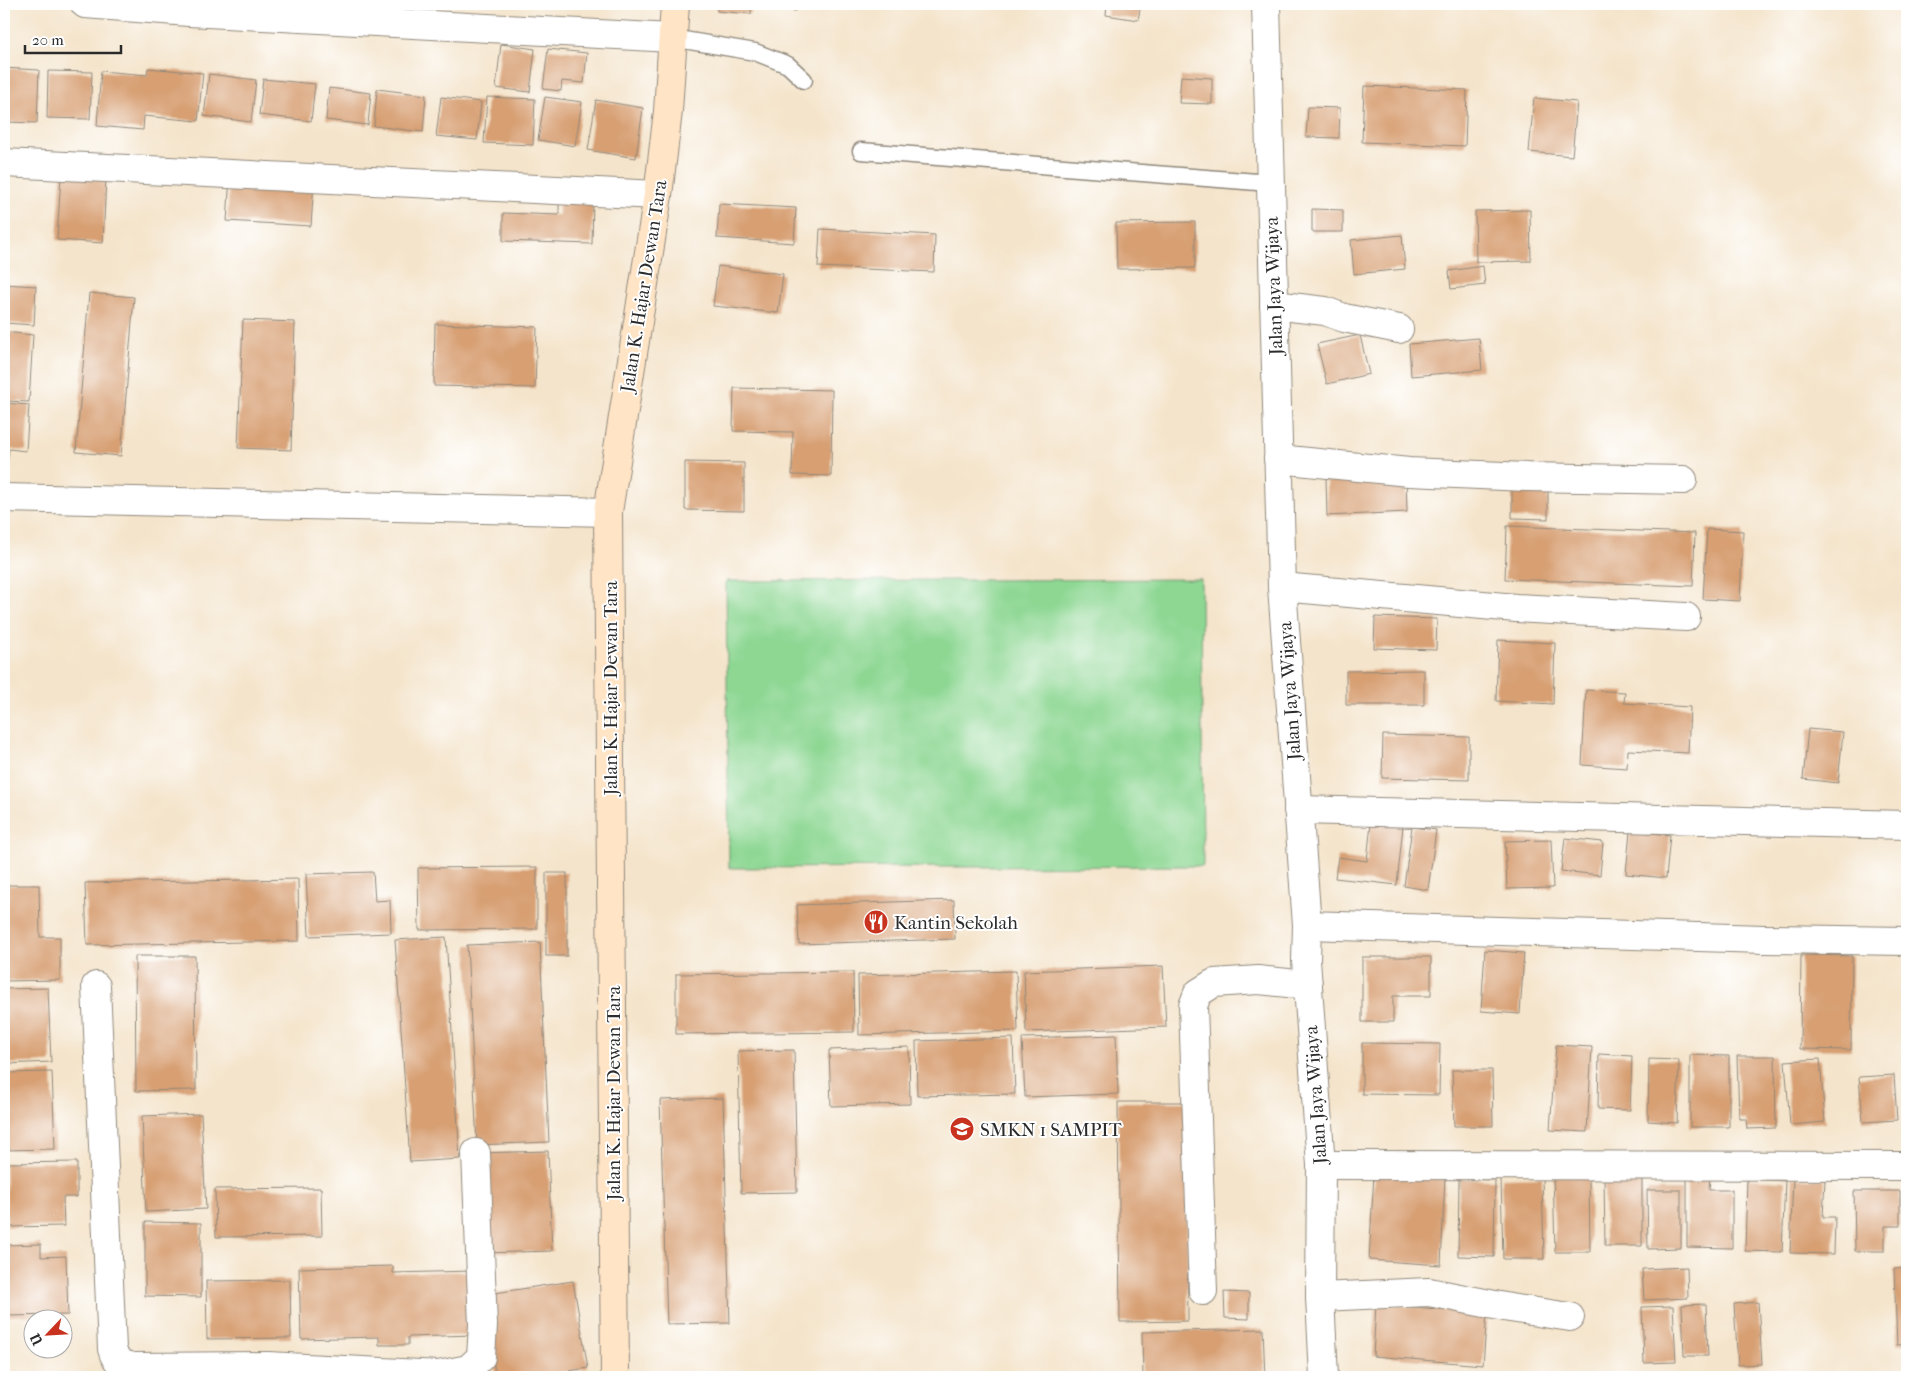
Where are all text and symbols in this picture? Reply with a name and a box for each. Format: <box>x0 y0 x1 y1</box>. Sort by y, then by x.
scale bar <box>25 22 121 54</box>
text: 20 m <box>32 31 64 49</box>
street label: Jalan K. Hajar Dewan Tara <box>616 178 672 396</box>
street label: Jalan Jaya Wijaya <box>1261 216 1287 358</box>
street label: Jalan K. Hajar Dewan Tara <box>600 580 622 797</box>
street label: Jalan Jaya Wijaya <box>1274 621 1306 763</box>
restaurant icon: Kantin Sekolah <box>863 909 889 935</box>
place label: Kantin Sekolah <box>894 912 1018 934</box>
street label: Jalan K. Hajar Dewan Tara <box>603 985 625 1202</box>
street label: Jalan Jaya Wijaya <box>1300 1025 1332 1167</box>
school or university icon: SMKN 1 SAMPIT <box>949 1116 975 1142</box>
place label: SMKN 1 SAMPIT <box>980 1119 1122 1141</box>
north arrow <box>22 1308 72 1358</box>
text: U <box>27 1331 47 1349</box>

